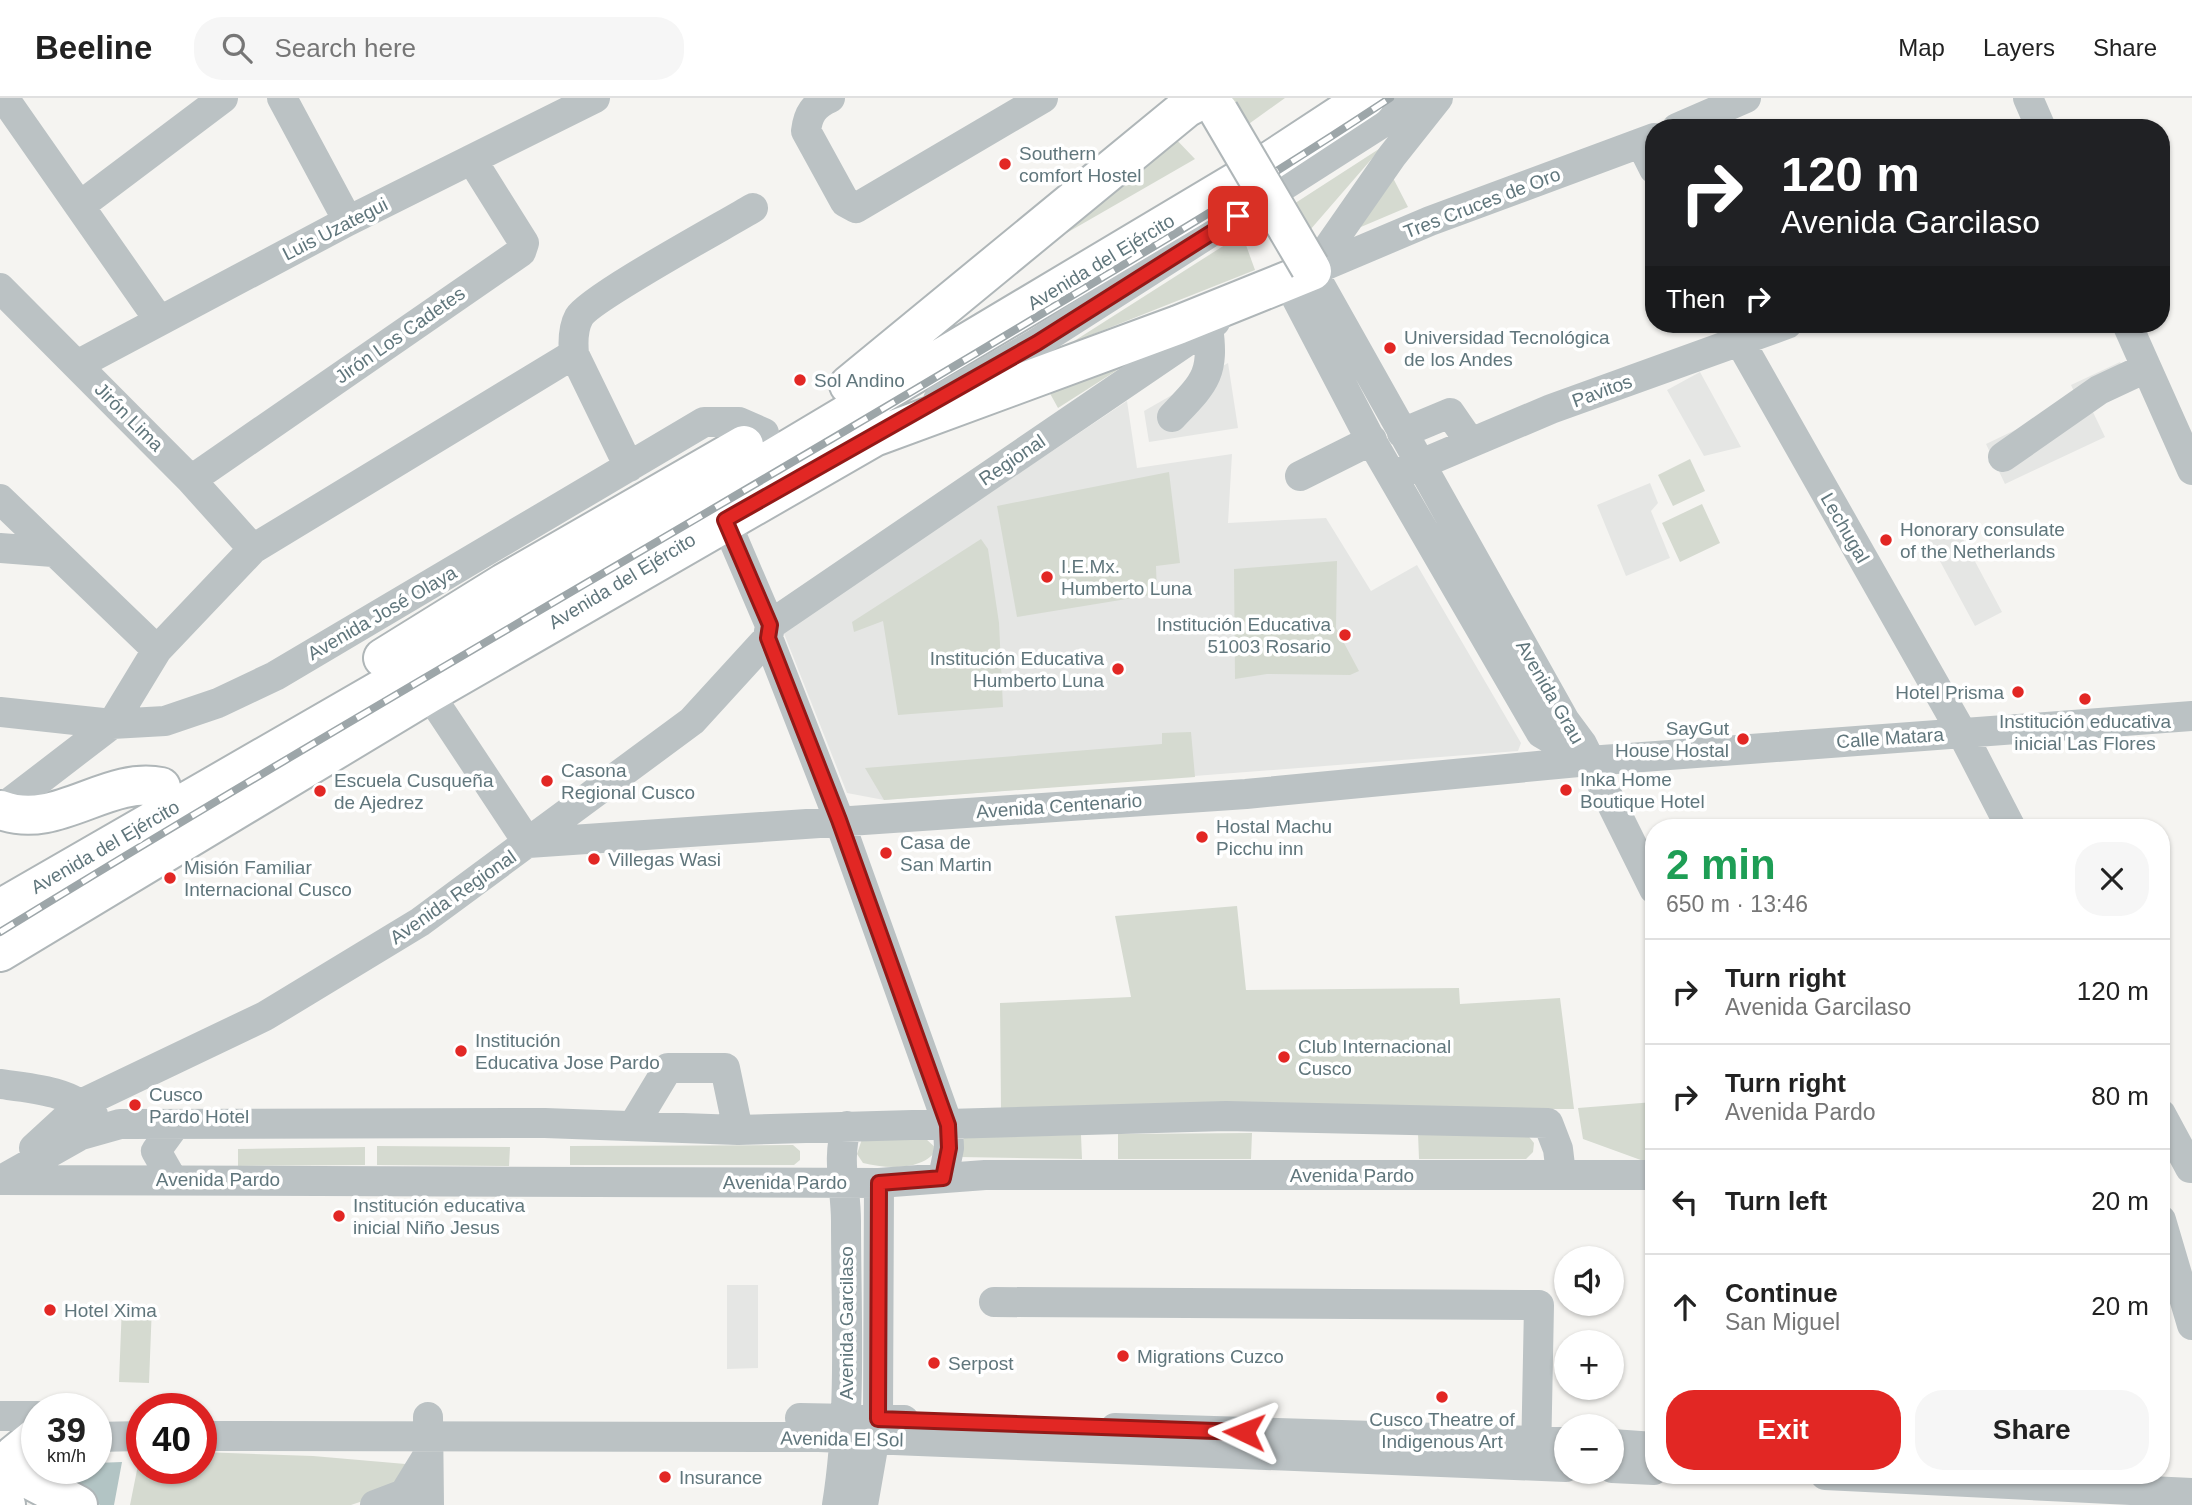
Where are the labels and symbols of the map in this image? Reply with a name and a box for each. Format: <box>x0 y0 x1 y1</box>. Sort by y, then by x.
place label: Southern comfort Hostel <box>1019 143 1141 186</box>
marker: Southern comfort Hostel <box>997 156 1013 172</box>
street label: Tres Cruces de Oro <box>1401 163 1563 243</box>
pin <box>1208 186 1268 246</box>
street label: Luis Uzategui <box>279 194 391 264</box>
street label: Avenida del Ejército <box>1024 210 1178 314</box>
street label: Jirón Los Cadetes <box>331 282 469 388</box>
place label: Universidad Tecnológica de los Andes <box>1404 327 1610 370</box>
marker: Universidad Tecnológica de los Andes <box>1382 340 1398 356</box>
place label: Sol Andino <box>814 370 905 391</box>
street label: Pavitos <box>1569 370 1635 412</box>
marker: Sol Andino <box>792 372 808 388</box>
street label: Jirón Lima <box>91 379 168 456</box>
street label: Regional <box>975 430 1049 490</box>
street label: Lechugal <box>1817 489 1873 567</box>
place label: Honorary consulate of the Netherlands <box>1900 519 2065 562</box>
street label: Avenida del Ejército <box>545 529 699 633</box>
marker: Honorary consulate of the Netherlands <box>1878 532 1894 548</box>
place label: I.E.Mx. Humberto Luna <box>1061 556 1192 599</box>
street label: Avenida José Olaya <box>304 562 461 664</box>
marker: I.E.Mx. Humberto Luna <box>1039 569 1055 585</box>
place label: Institución Educativa 51003 Rosario <box>1157 614 1331 657</box>
marker: Institución Educativa 51003 Rosario <box>1337 627 1353 643</box>
street label: Avenida Grau <box>1512 637 1588 747</box>
place label: Institución Educativa Humberto Luna <box>930 648 1104 691</box>
marker: Institución Educativa Humberto Luna <box>1110 661 1126 677</box>
place label: Hotel Prisma <box>1895 682 2004 703</box>
marker: Hotel Prisma <box>2010 684 2026 700</box>
marker: Institución educativa inicial Las Flores <box>2077 691 2093 707</box>
place label: Institución educativa inicial Las Flores <box>1999 711 2172 754</box>
place label: SayGut House Hostal <box>1615 718 1730 761</box>
street label: Calle Matara <box>1836 724 1945 752</box>
marker: SayGut House Hostal <box>1735 731 1751 747</box>
place label: Casona Regional Cusco <box>561 760 695 803</box>
place label: Inka Home Boutique Hotel <box>1580 769 1705 812</box>
place label: Escuela Cusqueña de Ajedrez <box>334 770 494 813</box>
marker: Casona Regional Cusco <box>539 773 555 789</box>
marker: Inka Home Boutique Hotel <box>1558 782 1574 798</box>
marker: Escuela Cusqueña de Ajedrez <box>312 783 328 799</box>
street label: Avenida Centenario <box>975 790 1143 822</box>
street label: Avenida del Ejército <box>27 796 183 898</box>
place label: Hostal Machu Picchu inn <box>1216 816 1332 859</box>
marker: Hostal Machu Picchu inn <box>1194 829 1210 845</box>
place label: Casa de San Martin <box>900 832 992 875</box>
marker: Casa de San Martin <box>878 845 894 861</box>
street label: Avenida Regional <box>386 846 520 948</box>
place label: Villegas Wasi <box>608 849 721 870</box>
marker: Villegas Wasi <box>586 851 602 867</box>
place label: Misión Familiar Internacional Cusco <box>184 857 352 900</box>
marker: Misión Familiar Internacional Cusco <box>162 870 178 886</box>
place label: Institución Educativa Jose Pardo <box>475 1030 660 1073</box>
place label: Club Internacional Cusco <box>1298 1036 1451 1079</box>
marker: Institución Educativa Jose Pardo <box>453 1043 469 1059</box>
marker: Club Internacional Cusco <box>1276 1049 1292 1065</box>
place label: Cusco Pardo Hotel <box>149 1084 249 1127</box>
marker: Cusco Pardo Hotel <box>127 1097 143 1113</box>
street label: Avenida Pardo <box>1290 1165 1414 1186</box>
street label: Avenida Pardo <box>156 1169 280 1190</box>
street label: Avenida Pardo <box>723 1172 847 1193</box>
place label: Institución educativa inicial Niño Jesus <box>353 1195 526 1238</box>
marker: Institución educativa inicial Niño Jesus <box>331 1208 347 1224</box>
street label: Avenida Garcilaso <box>836 1246 857 1400</box>
place label: Hotel Xima <box>64 1300 157 1321</box>
marker: Hotel Xima <box>42 1302 58 1318</box>
place label: Migrations Cuzco <box>1137 1346 1284 1367</box>
marker: Migrations Cuzco <box>1115 1348 1131 1364</box>
place label: Serpost <box>948 1353 1014 1374</box>
marker: Serpost <box>926 1355 942 1371</box>
marker: Cusco Theatre of Indigenous Art <box>1434 1389 1450 1405</box>
speed limit sign: 40 <box>126 1393 217 1484</box>
position arrow <box>1207 1395 1281 1469</box>
place label: Cusco Theatre of Indigenous Art <box>1369 1409 1515 1452</box>
street label: Avenida El Sol <box>780 1427 904 1451</box>
place label: Insurance <box>679 1467 762 1488</box>
marker: Insurance <box>657 1469 673 1485</box>

